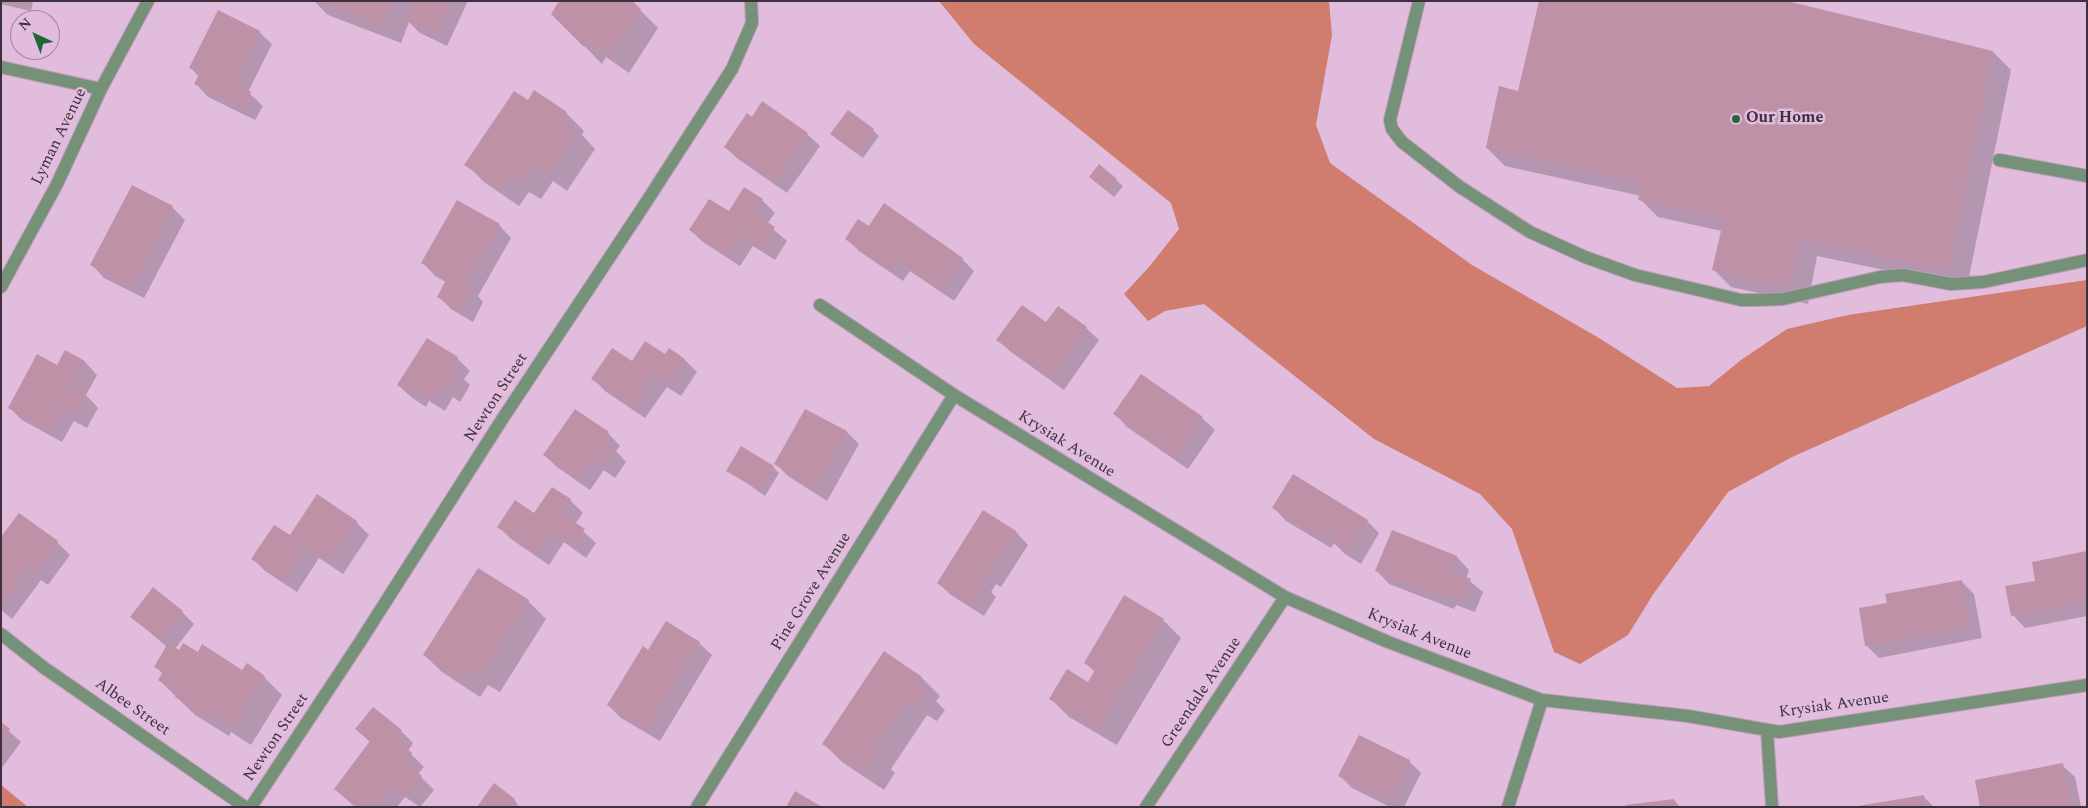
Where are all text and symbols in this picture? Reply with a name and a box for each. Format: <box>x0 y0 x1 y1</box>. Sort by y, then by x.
north arrow <box>10 10 60 60</box>
text: N <box>14 13 36 36</box>
street label: Lyman Avenue <box>28 85 92 189</box>
place label: Our Home <box>1746 109 1823 129</box>
marker: Our Home <box>1730 113 1742 125</box>
street label: Newton Street <box>461 350 533 446</box>
street label: Krysiak Avenue <box>1014 407 1118 483</box>
street label: Pine Grove Avenue <box>768 529 856 655</box>
street label: Krysiak Avenue <box>1364 605 1474 665</box>
street label: Greendale Avenue <box>1158 634 1246 752</box>
street label: Albee Street <box>91 675 173 741</box>
street label: Krysiak Avenue <box>1778 689 1890 723</box>
street label: Newton Street <box>240 690 314 786</box>

